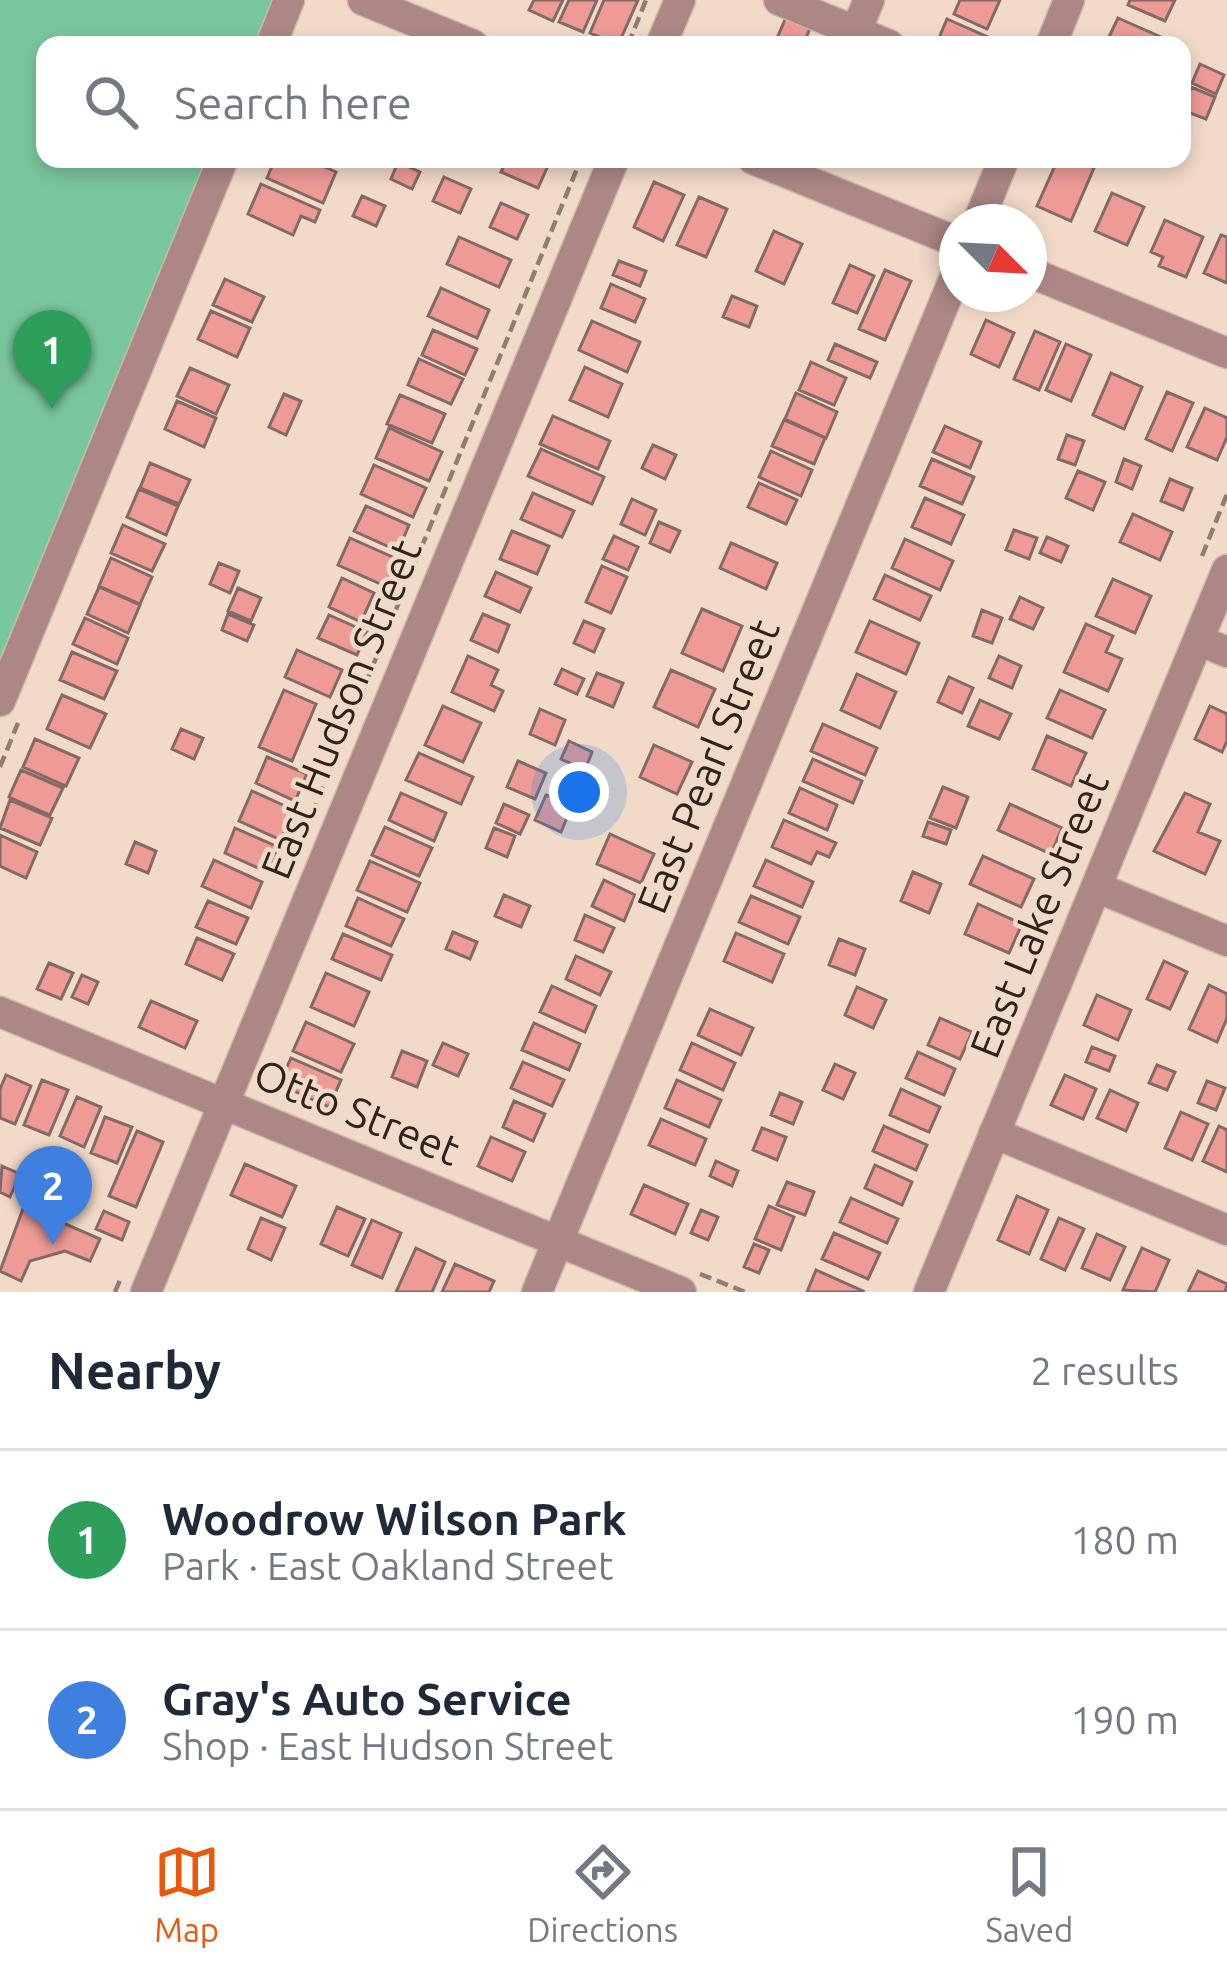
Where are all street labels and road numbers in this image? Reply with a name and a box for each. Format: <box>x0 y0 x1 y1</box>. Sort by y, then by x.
street label: East Hudson Street <box>251 533 430 885</box>
street label: East Pearl Street <box>627 612 788 919</box>
street label: East Lake Street <box>960 766 1117 1064</box>
street label: Otto Street <box>248 1049 467 1174</box>

